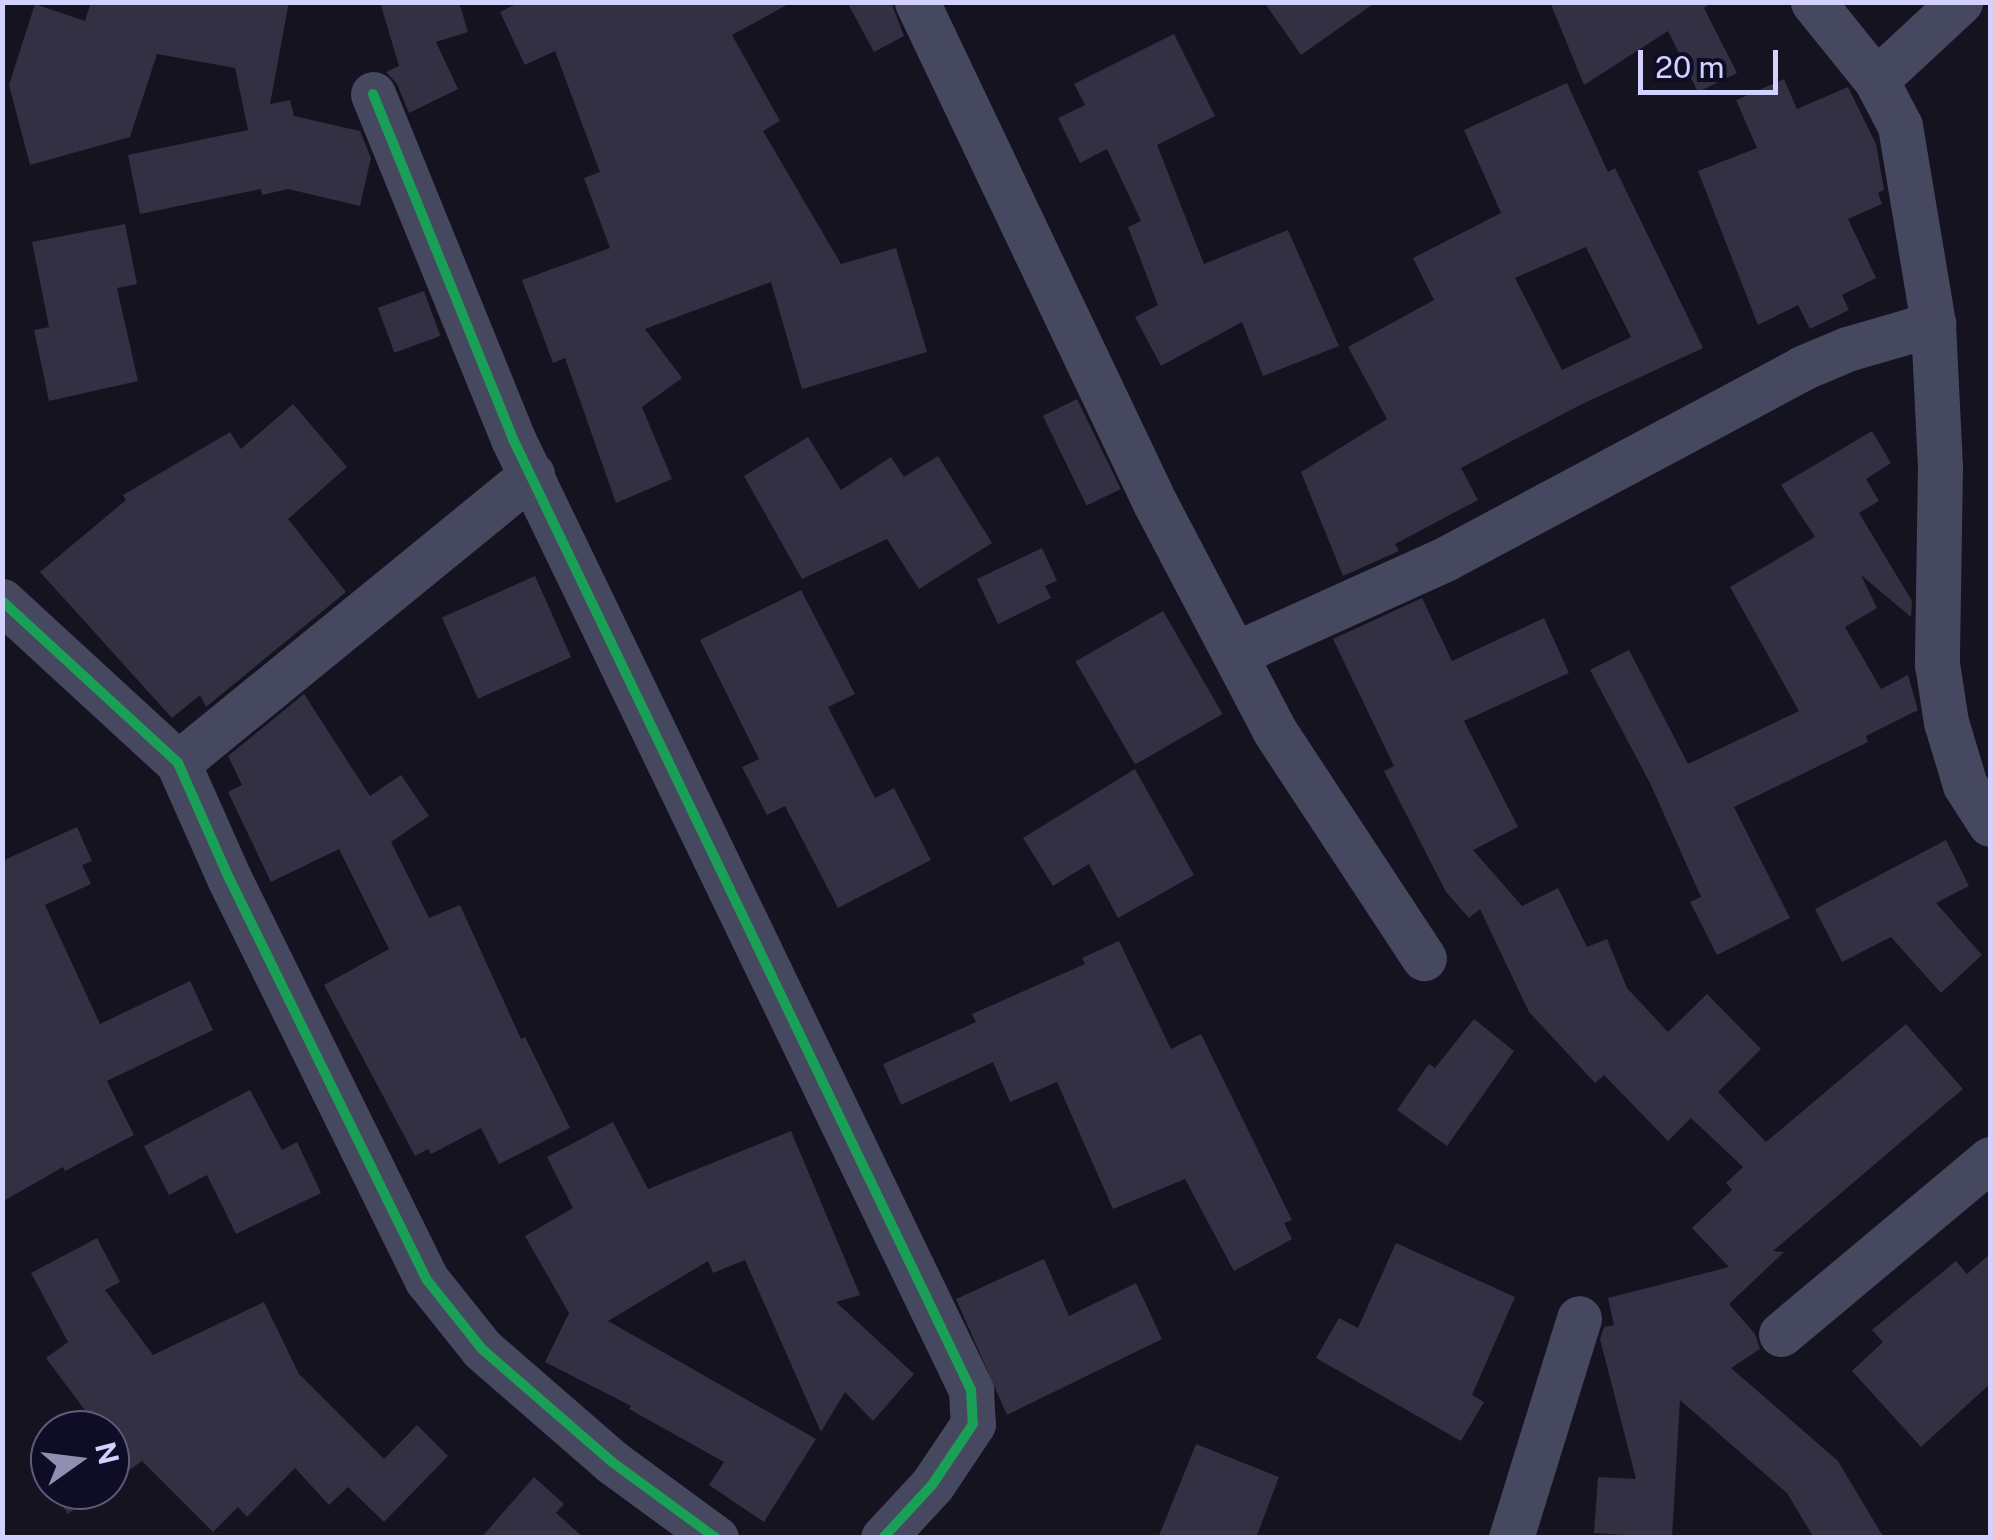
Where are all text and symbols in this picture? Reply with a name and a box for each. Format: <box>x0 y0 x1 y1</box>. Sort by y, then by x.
scale bar <box>1643 30 1783 92</box>
text: 20 m <box>1655 49 1724 85</box>
north arrow <box>30 1410 130 1510</box>
text: N <box>89 1438 126 1468</box>

